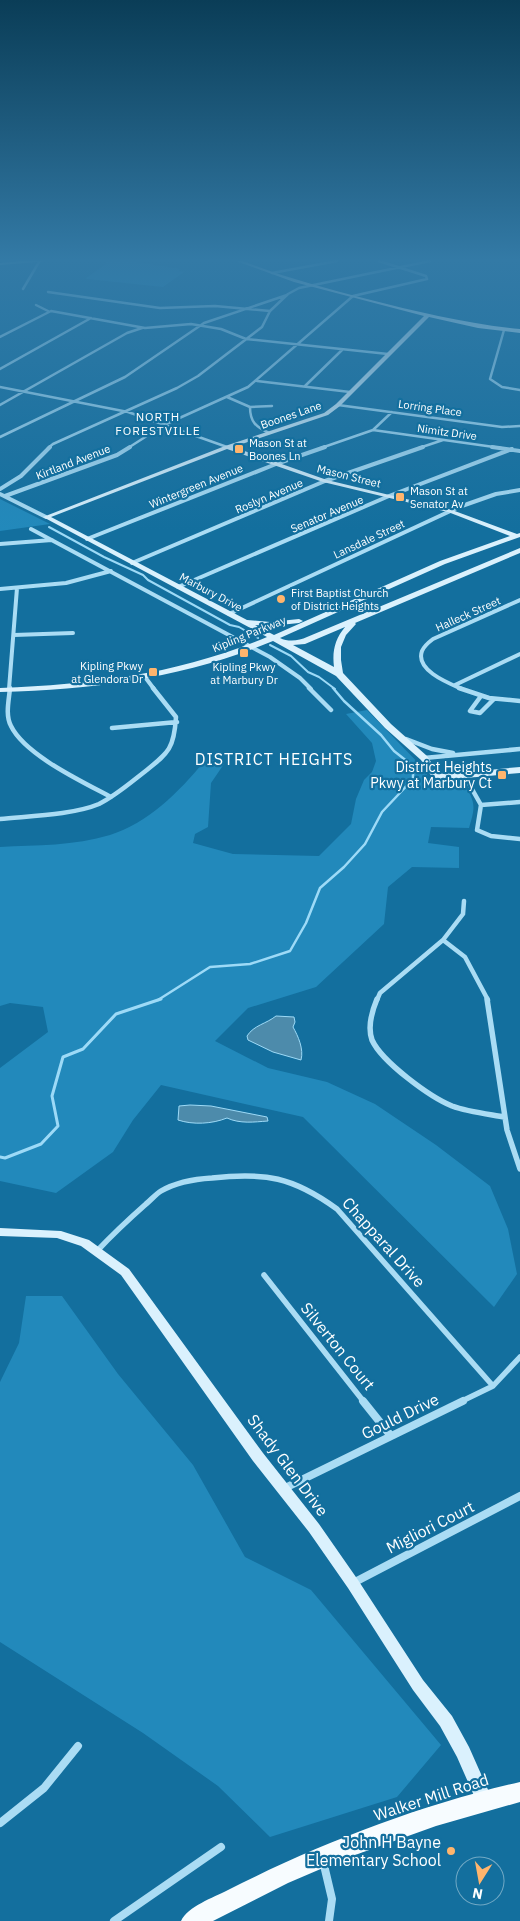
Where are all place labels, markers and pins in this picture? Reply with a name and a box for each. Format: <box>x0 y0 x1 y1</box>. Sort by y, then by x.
place label: Mason St at Boones Ln <box>249 436 307 463</box>
marker: Mason St at Boones Ln <box>233 443 245 455</box>
place label: Mason St at Senator Av <box>410 484 468 511</box>
marker: Mason St at Senator Av <box>394 491 406 503</box>
place label: First Baptist Church of District Heights <box>291 586 388 613</box>
marker: First Baptist Church of District Heights <box>275 593 287 605</box>
marker: Kipling Pkwy at Marbury Dr <box>238 647 250 659</box>
place label: Kipling Pkwy at Glendora Dr <box>71 659 144 686</box>
place label: Kipling Pkwy at Marbury Dr <box>210 660 278 687</box>
marker: Kipling Pkwy at Glendora Dr <box>147 666 159 678</box>
place label: District Heights Pkwy at Marbury Ct <box>370 758 492 792</box>
marker: District Heights Pkwy at Marbury Ct <box>496 769 508 781</box>
place label: John H Bayne Elementary School <box>306 1832 441 1870</box>
marker: John H Bayne Elementary School <box>445 1845 457 1857</box>

